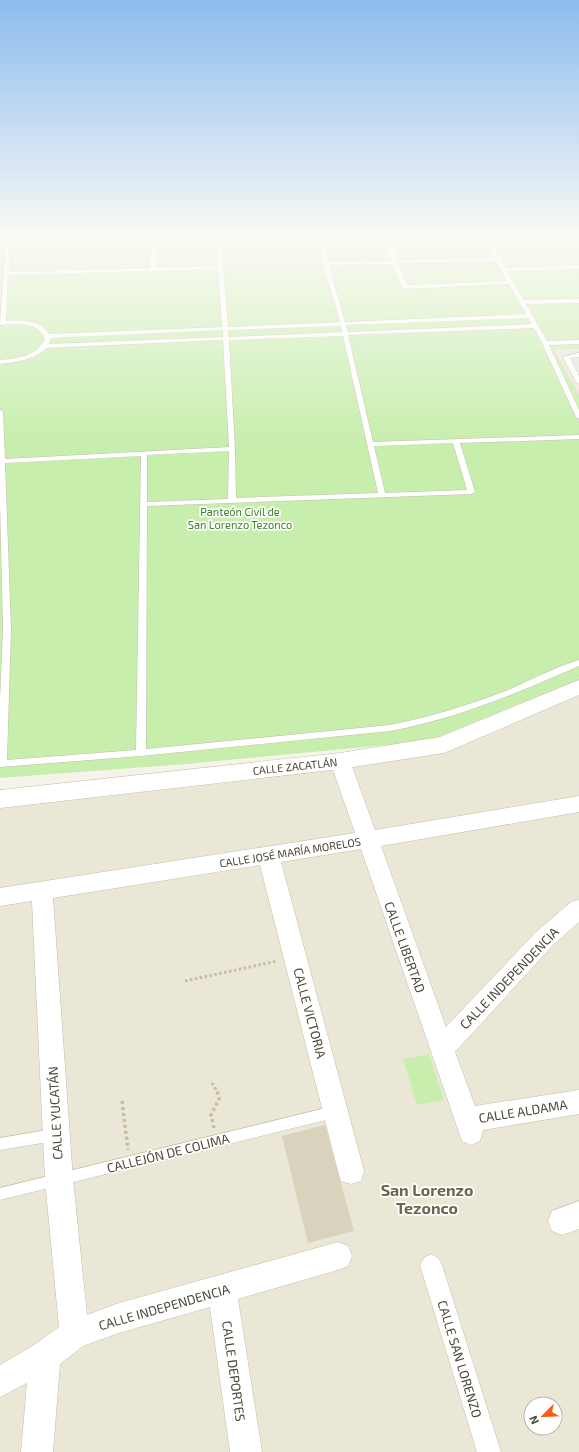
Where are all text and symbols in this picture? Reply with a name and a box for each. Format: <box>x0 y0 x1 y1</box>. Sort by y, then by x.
park label: Panteón Civil de San Lorenzo Tezonco <box>188 505 292 531</box>
street label: CALLE ZACATLÁN <box>252 755 338 777</box>
street label: CALLE JOSÉ MARÍA MORELOS <box>218 834 362 870</box>
street label: CALLE LIBERTAD <box>381 899 429 995</box>
street label: CALLE INDEPENDENCIA <box>456 924 562 1032</box>
street label: CALLE VICTORIA <box>290 966 330 1060</box>
street label: CALLE YUCATÁN <box>44 1066 65 1160</box>
street label: CALLE ALDAMA <box>477 1096 569 1126</box>
street label: CALLEJÓN DE COLIMA <box>105 1129 231 1176</box>
district label: San Lorenzo Tezonco <box>381 1180 473 1217</box>
street label: CALLE INDEPENDENCIA <box>97 1281 231 1333</box>
street label: CALLE SAN LORENZO <box>435 1298 485 1420</box>
street label: CALLE DEPORTES <box>219 1320 249 1422</box>
north arrow <box>523 1396 563 1436</box>
text: N <box>526 1414 541 1427</box>

